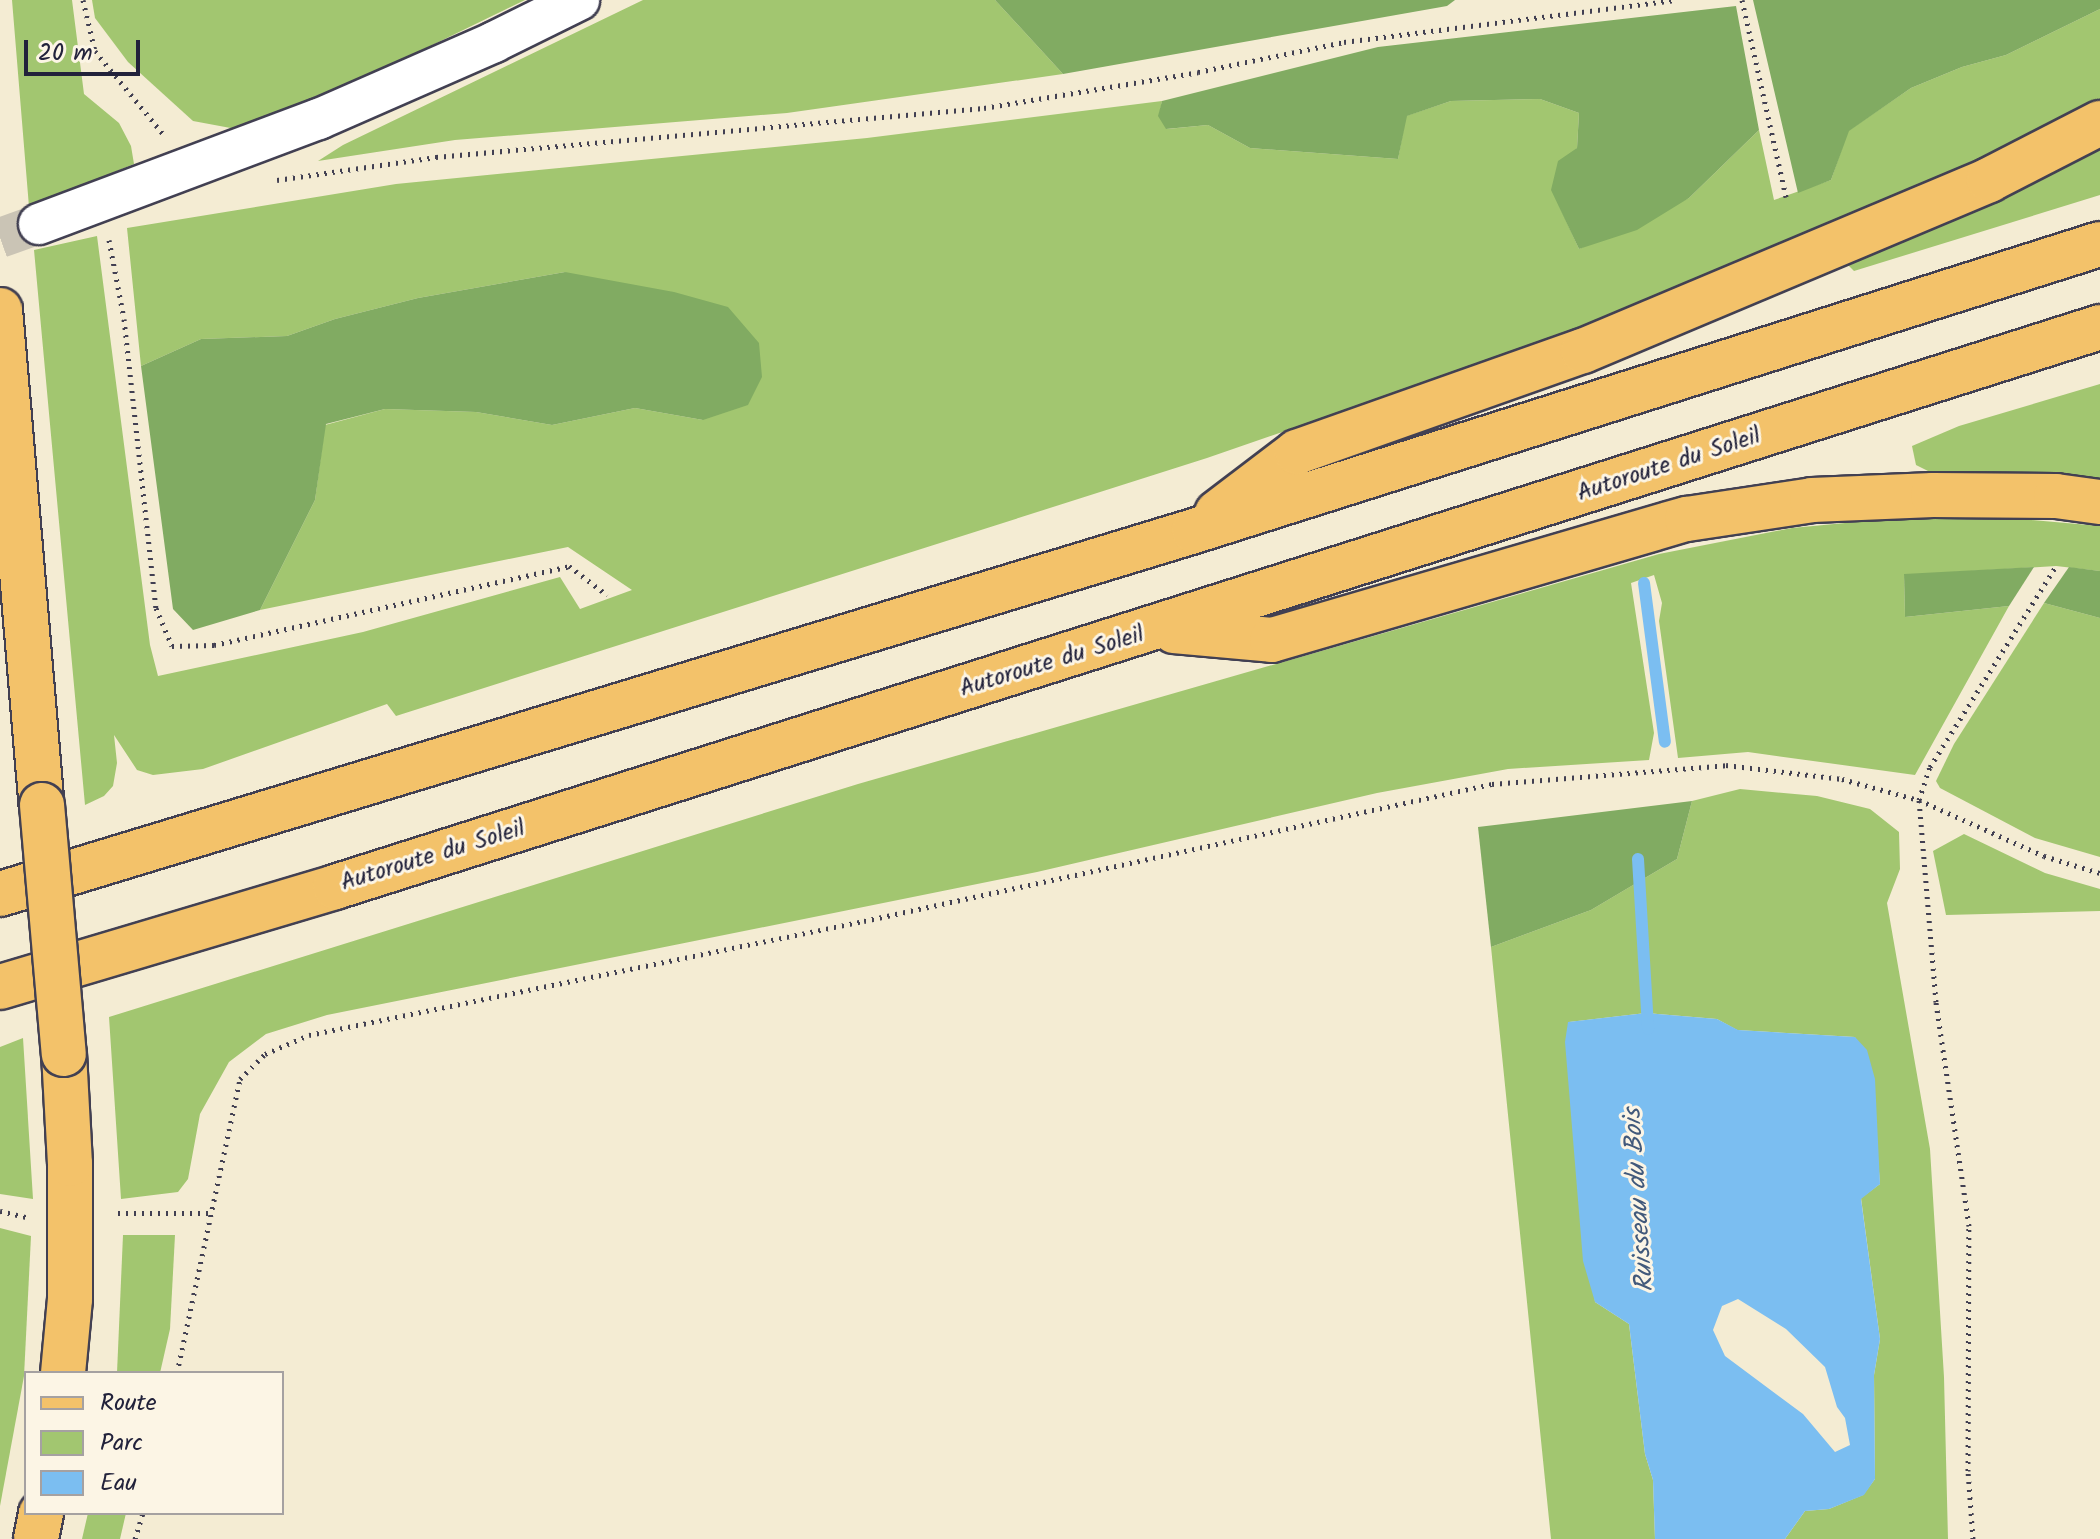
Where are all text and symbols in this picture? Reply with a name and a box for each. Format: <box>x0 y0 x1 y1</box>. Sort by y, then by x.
scale bar <box>28 24 144 74</box>
text: 20 m <box>38 34 93 73</box>
street label: Autoroute du Soleil <box>1574 422 1764 508</box>
street label: Autoroute du Soleil <box>956 620 1148 704</box>
street label: Autoroute du Soleil <box>337 814 529 898</box>
water label: Ruisseau du Bois <box>1618 1107 1662 1293</box>
legend <box>24 1371 284 1515</box>
text: Route <box>100 1384 157 1423</box>
text: Parc <box>100 1424 143 1463</box>
text: Eau <box>100 1464 137 1503</box>

